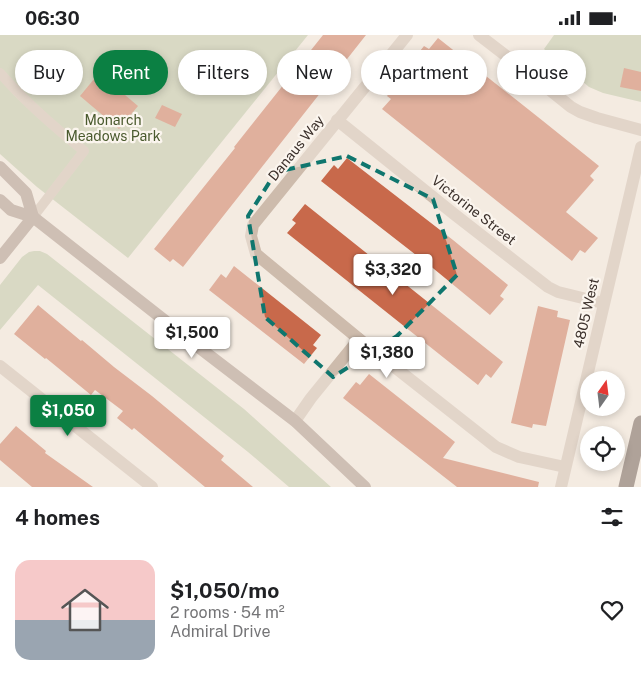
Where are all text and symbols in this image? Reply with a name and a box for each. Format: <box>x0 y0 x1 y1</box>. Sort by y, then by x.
text: 06:30 <box>25 7 80 29</box>
chip: Buy <box>15 50 83 95</box>
chip: Rent <box>93 50 168 95</box>
chip: Filters <box>178 50 267 95</box>
chip: New <box>277 50 351 95</box>
chip: Apartment <box>361 50 487 95</box>
chip: House <box>497 50 586 95</box>
park label: Monarch Meadows Park <box>65 112 161 144</box>
street label: Danaus Way <box>265 112 327 184</box>
street label: Victorine Street <box>429 172 519 248</box>
pin: $3,320 <box>352 253 434 296</box>
text: $3,320 <box>364 260 422 279</box>
street label: 4805 West <box>570 276 602 350</box>
pin: $1,500 <box>151 317 233 359</box>
text: $1,500 <box>165 323 219 342</box>
pin: $1,380 <box>346 337 428 379</box>
text: $1,380 <box>360 343 414 362</box>
north arrow <box>580 371 625 416</box>
map controls <box>580 371 625 471</box>
pin: $1,050 <box>27 395 109 437</box>
text: $1,050 <box>41 401 95 420</box>
button: locate <box>580 426 625 471</box>
icon: filters <box>598 503 626 531</box>
text: 4 homes <box>15 505 100 530</box>
text: $1,050/mo <box>170 578 279 603</box>
icon: home <box>55 580 115 640</box>
icon: heart <box>598 596 626 624</box>
text: 2 rooms · 54 m² <box>170 603 285 622</box>
text: Admiral Drive <box>170 622 271 641</box>

